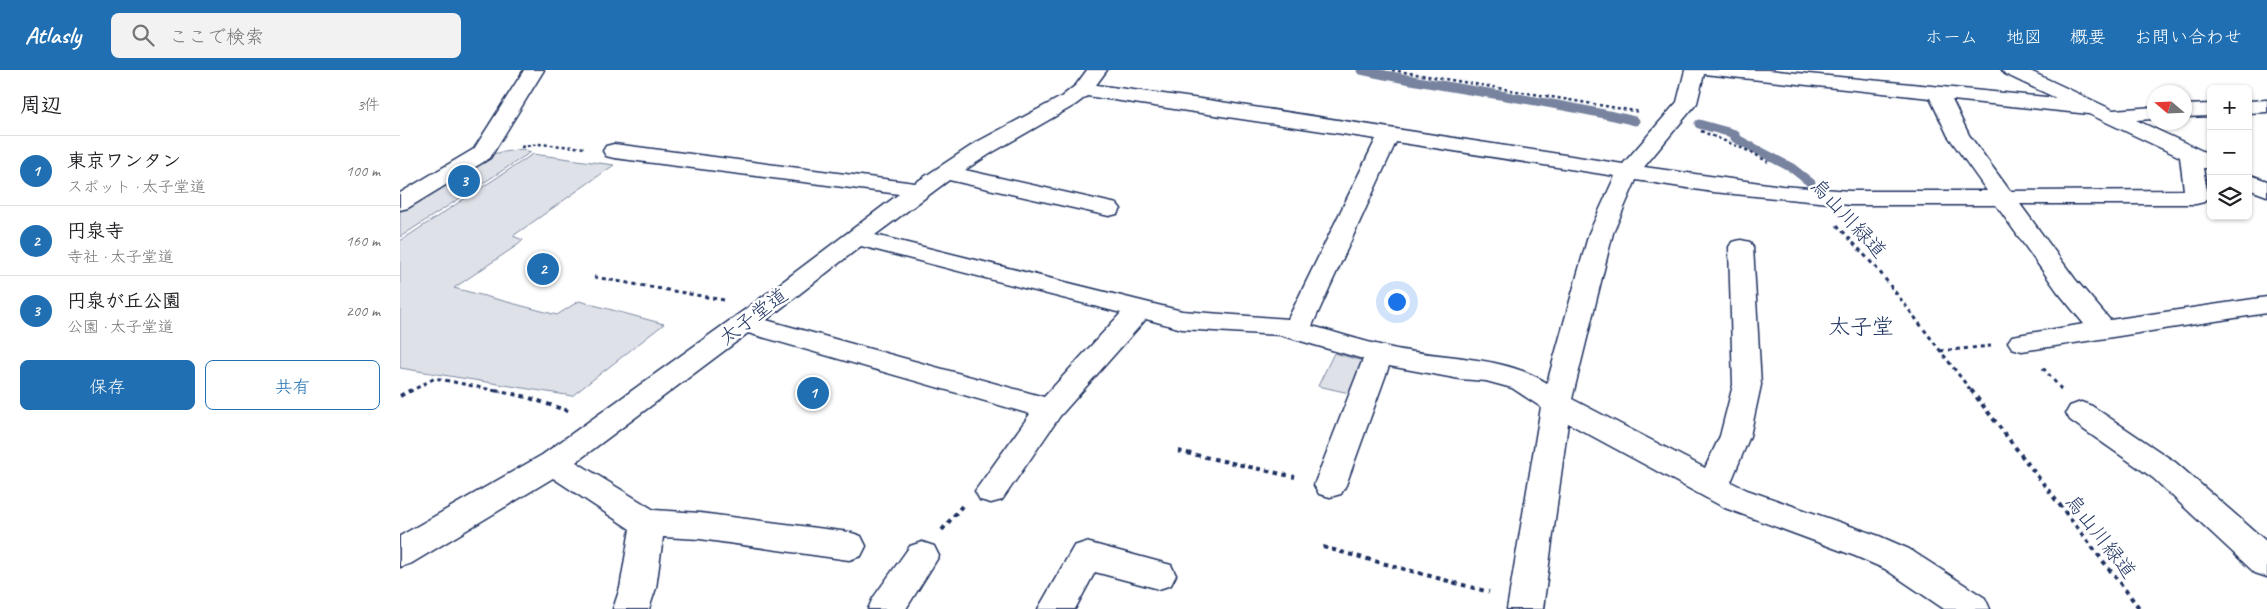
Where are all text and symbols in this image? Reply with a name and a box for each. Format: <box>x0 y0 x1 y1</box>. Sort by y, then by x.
search box <box>111 13 461 58</box>
text: Atlasly <box>25 20 81 50</box>
icon: search <box>129 21 157 49</box>
text: ここで検索 <box>169 25 264 49</box>
text: ホーム <box>1925 26 1978 48</box>
text: 地図 <box>2006 26 2042 48</box>
text: 概要 <box>2070 26 2106 48</box>
text: お問い合わせ <box>2134 26 2242 48</box>
north arrow <box>2147 85 2192 130</box>
map controls <box>2207 85 2252 220</box>
button: + <box>2207 85 2252 130</box>
text: 周辺 <box>20 92 62 118</box>
text: 3件 <box>357 95 380 115</box>
button: − <box>2207 130 2252 175</box>
text: 東京ワンタン <box>67 149 181 173</box>
text: 1 <box>32 161 40 181</box>
text: 100 m <box>346 161 380 181</box>
pin: 3 <box>448 162 480 200</box>
street label: 烏山川緑道 <box>1805 173 1892 263</box>
button: layers <box>2207 175 2252 220</box>
text: スポット · 太子堂道 <box>67 177 206 197</box>
text: 円泉寺 <box>67 219 124 243</box>
text: 2 <box>32 231 40 251</box>
text: 160 m <box>346 231 380 251</box>
text: 寺社 · 太子堂道 <box>67 247 174 267</box>
pin: 2 <box>527 250 559 288</box>
street label: 太子堂道 <box>714 282 793 350</box>
text: 円泉が丘公園 <box>67 289 181 313</box>
your location <box>1384 289 1410 315</box>
text: 3 <box>32 301 40 321</box>
text: 200 m <box>346 301 380 321</box>
district label: 太子堂 <box>1828 313 1894 341</box>
text: 公園 · 太子堂道 <box>67 317 174 337</box>
button: 保存 <box>20 360 195 410</box>
button: 共有 <box>205 360 380 410</box>
pin: 1 <box>797 374 829 412</box>
street label: 烏山川緑道 <box>2060 489 2141 583</box>

